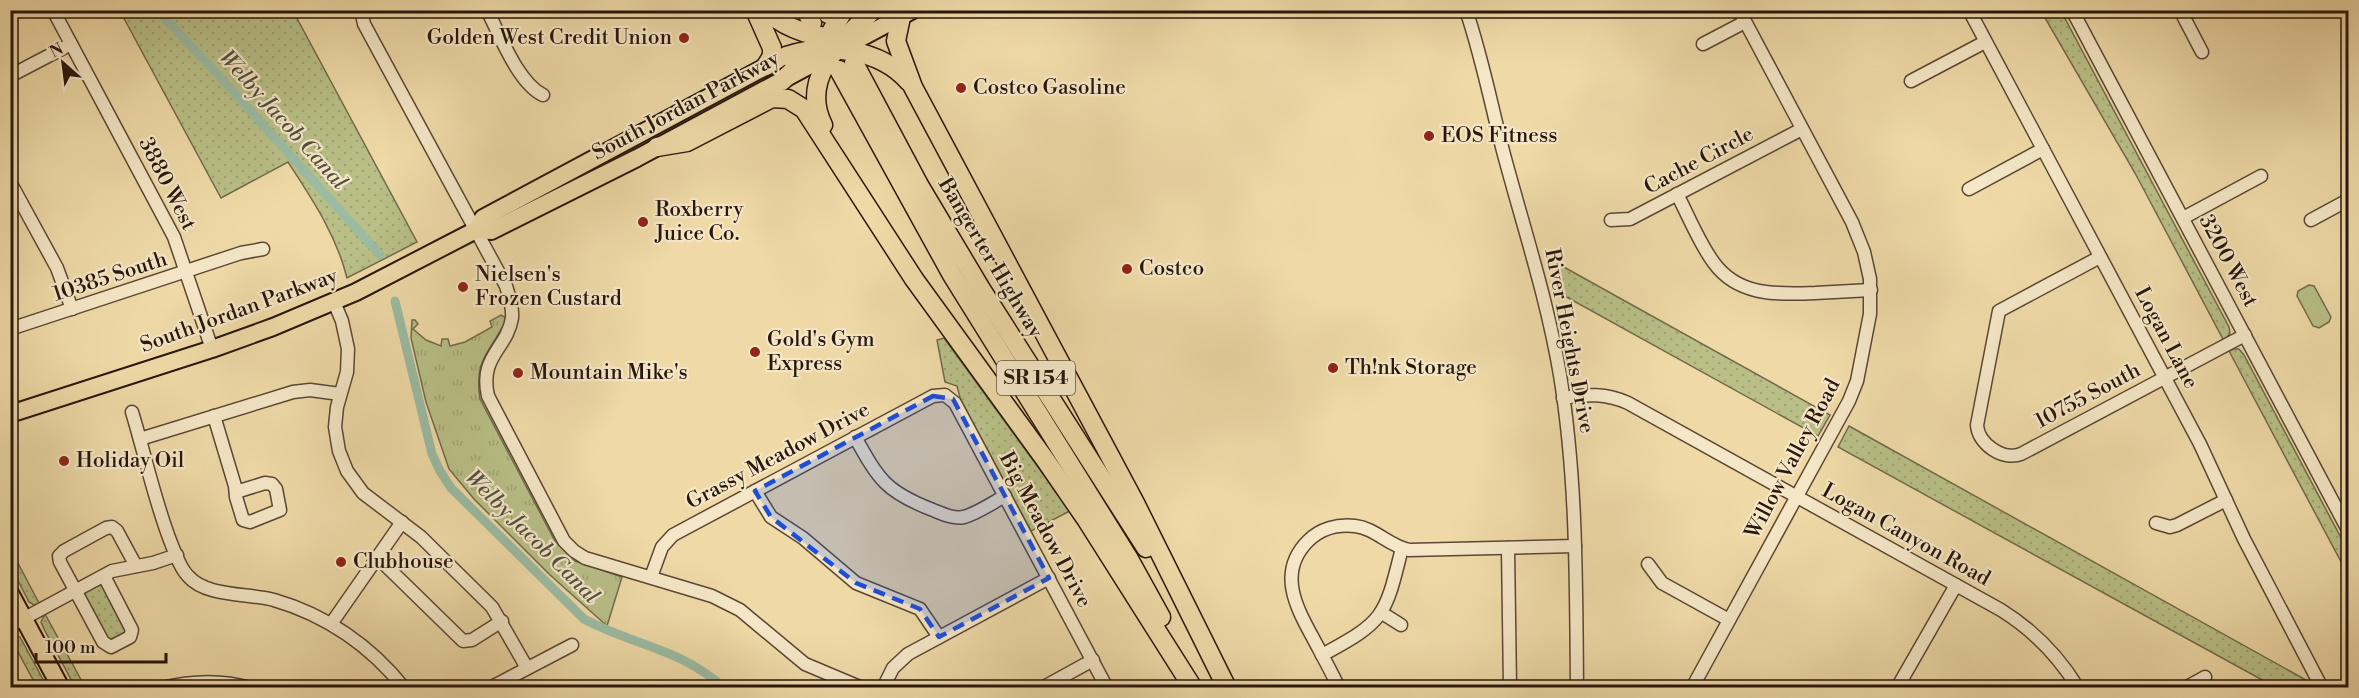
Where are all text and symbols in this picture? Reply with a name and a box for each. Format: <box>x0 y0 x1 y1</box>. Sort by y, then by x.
place label: Golden West Credit Union <box>427 25 672 51</box>
marker: Golden West Credit Union <box>677 31 691 45</box>
north arrow <box>33 33 93 93</box>
text: N <box>46 39 67 62</box>
water label: Welby Jacob Canal <box>213 45 353 195</box>
street label: South Jordan Parkway <box>588 45 785 166</box>
place label: Costco Gasoline <box>973 75 1126 101</box>
marker: Costco Gasoline <box>954 81 968 95</box>
street label: Cache Circle <box>1640 121 1758 201</box>
place label: EOS Fitness <box>1441 123 1557 149</box>
marker: EOS Fitness <box>1422 129 1436 143</box>
street label: 3880 West <box>133 133 202 235</box>
street label: Bangerter Highway <box>931 172 1049 344</box>
place label: Roxberry Juice Co. <box>654 197 744 247</box>
street label: 3200 West <box>2193 210 2263 312</box>
marker: Roxberry Juice Co. <box>636 215 650 229</box>
street label: 10385 South <box>50 246 171 308</box>
street label: River Heights Drive <box>1538 246 1600 436</box>
place label: Costco <box>1139 256 1204 282</box>
place label: Nielsen's Frozen Custard <box>475 262 622 312</box>
marker: Costco <box>1120 262 1134 276</box>
street label: South Jordan Parkway <box>137 263 342 359</box>
marker: Nielsen's Frozen Custard <box>456 280 470 294</box>
street label: Logan Lane <box>2128 283 2204 393</box>
place label: Gold's Gym Express <box>767 327 875 377</box>
marker: Gold's Gym Express <box>748 345 762 359</box>
place label: Th!nk Storage <box>1345 355 1477 381</box>
street label: 10755 South <box>2031 357 2146 435</box>
place label: Mountain Mike's <box>530 360 688 386</box>
road number: SR 154 <box>997 361 1075 395</box>
marker: Th!nk Storage <box>1326 361 1340 375</box>
marker: Mountain Mike's <box>511 366 525 380</box>
street label: Willow Valley Road <box>1739 374 1846 545</box>
street label: Grassy Meadow Drive <box>682 397 874 515</box>
street label: Big Meadow Drive <box>993 447 1097 612</box>
place label: Holiday Oil <box>76 448 184 474</box>
marker: Holiday Oil <box>57 454 71 468</box>
water label: Welby Jacob Canal <box>459 464 605 610</box>
street label: Logan Canyon Road <box>1817 478 1995 592</box>
place label: Clubhouse <box>353 549 454 575</box>
marker: Clubhouse <box>334 555 348 569</box>
scale bar <box>36 626 166 664</box>
text: 100 m <box>45 636 96 659</box>

